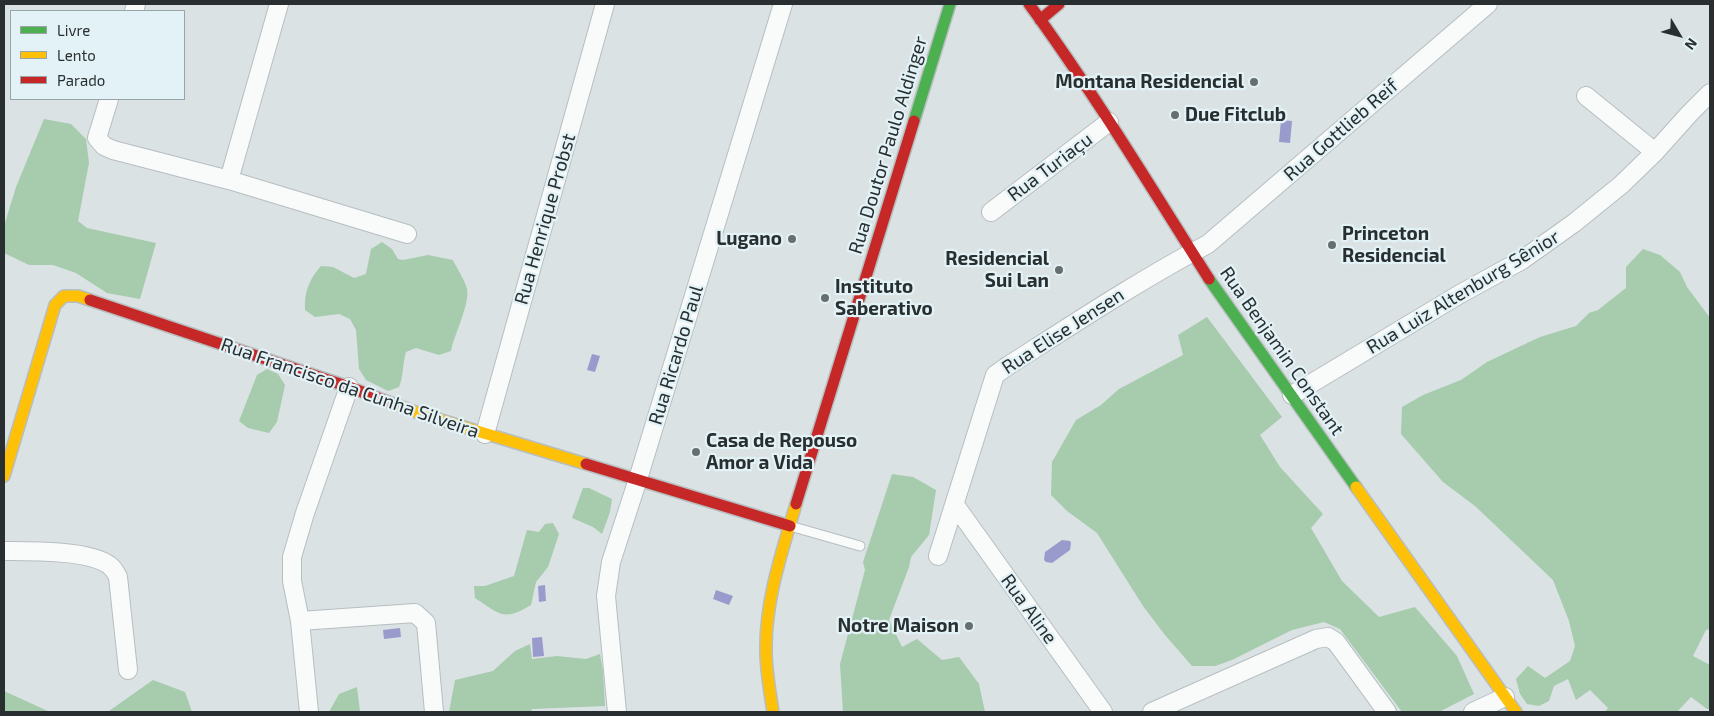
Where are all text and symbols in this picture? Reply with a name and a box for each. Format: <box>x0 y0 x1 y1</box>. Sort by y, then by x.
legend <box>10 10 185 100</box>
north arrow <box>1654 10 1704 60</box>
text: Livre <box>57 21 90 39</box>
street label: Rua Doutor Paulo Aldinger <box>844 33 932 257</box>
text: N <box>1682 35 1701 53</box>
text: Lento <box>57 46 96 64</box>
text: Parado <box>57 71 105 89</box>
place label: Montana Residencial <box>1055 71 1244 93</box>
street label: Rua Gottlieb Reif <box>1279 74 1403 186</box>
marker: Montana Residencial <box>1248 76 1260 88</box>
place label: Due Fitclub <box>1185 104 1286 126</box>
marker: Due Fitclub <box>1169 109 1181 121</box>
street label: Rua Turiaçu <box>1003 128 1097 206</box>
street label: Rua Henrique Probst <box>510 131 580 307</box>
place label: Princeton Residencial <box>1342 223 1446 267</box>
street label: Rua Luiz Altenburg Sênior <box>1362 225 1564 359</box>
place label: Lugano <box>716 228 782 250</box>
marker: Lugano <box>786 233 798 245</box>
marker: Princeton Residencial <box>1326 239 1338 251</box>
place label: Residencial Sui Lan <box>945 248 1049 292</box>
street label: Rua Benjamin Constant <box>1215 262 1349 440</box>
marker: Residencial Sui Lan <box>1053 264 1065 276</box>
place label: Instituto Saberativo <box>835 276 933 320</box>
street label: Rua Ricardo Paul <box>644 282 708 428</box>
street label: Rua Elise Jensen <box>998 283 1128 379</box>
marker: Instituto Saberativo <box>819 292 831 304</box>
street label: Rua Francisco da Cunha Silveira <box>218 333 482 443</box>
place label: Casa de Repouso Amor a Vida <box>706 430 857 474</box>
marker: Casa de Repouso Amor a Vida <box>690 446 702 458</box>
street label: Rua Aline <box>996 570 1062 648</box>
place label: Notre Maison <box>837 615 959 637</box>
marker: Notre Maison <box>963 620 975 632</box>

